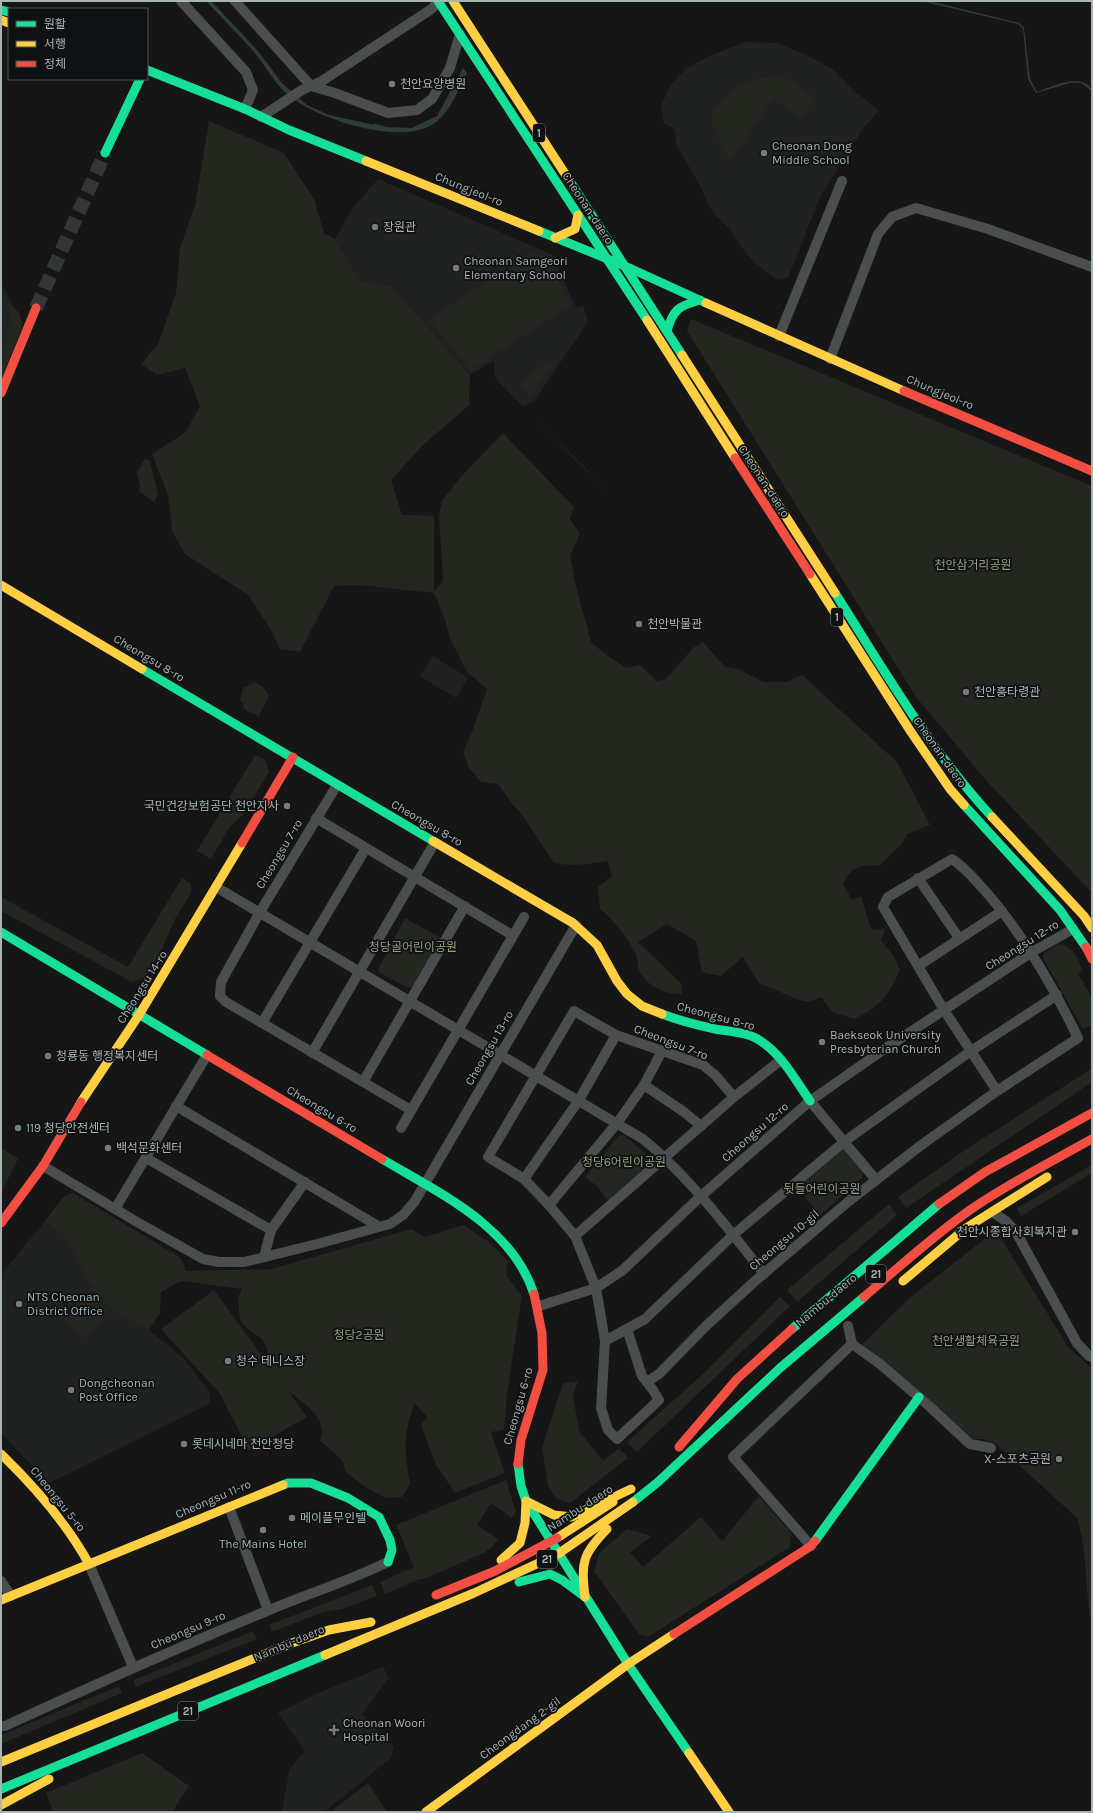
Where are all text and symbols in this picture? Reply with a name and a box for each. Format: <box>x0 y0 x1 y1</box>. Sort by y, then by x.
legend <box>8 8 148 80</box>
text: 원활 <box>44 17 66 31</box>
text: 서행 <box>44 37 66 51</box>
text: 정체 <box>44 57 66 71</box>
place label: 천안요양병원 <box>400 77 466 91</box>
marker: 천안요양병원 <box>387 79 397 89</box>
road number: 1 <box>533 124 545 142</box>
place label: Cheonan Dong Middle School <box>772 139 852 167</box>
marker: Cheonan Dong Middle School <box>759 148 769 158</box>
street label: Chungjeol-ro <box>433 169 505 209</box>
street label: Cheonan-daero <box>559 169 617 247</box>
place label: 장원관 <box>383 220 416 234</box>
marker: 장원관 <box>370 222 380 232</box>
place label: Cheonan Samgeori Elementary School <box>464 254 568 282</box>
marker: Cheonan Samgeori Elementary School <box>451 263 461 273</box>
street label: Chungjeol-ro <box>904 372 976 412</box>
street label: Cheonan-daero <box>735 442 793 520</box>
park label: 천안삼거리공원 <box>934 558 1012 572</box>
road number: 1 <box>831 608 843 626</box>
place label: 천안박물관 <box>647 617 702 631</box>
marker: 천안박물관 <box>634 619 644 629</box>
street label: Cheongsu 8-ro <box>111 631 187 685</box>
place label: 천안흥타령관 <box>974 685 1040 699</box>
marker: 천안흥타령관 <box>961 687 971 697</box>
street label: Cheonan-daero <box>910 714 970 790</box>
street label: Cheongsu 8-ro <box>389 797 465 849</box>
place label: 국민건강보험공단 천안지사 <box>144 799 279 813</box>
marker: 국민건강보험공단 천안지사 <box>282 801 292 811</box>
street label: Cheongsu 7-ro <box>253 817 305 891</box>
street label: Cheongsu 12-ro <box>983 917 1061 973</box>
park label: 청당골어린이공원 <box>369 940 457 954</box>
street label: Cheongsu 14-ro <box>114 948 170 1026</box>
street label: Cheongsu 8-ro <box>675 999 757 1033</box>
street label: Cheongsu 13-ro <box>462 1008 516 1088</box>
street label: Cheongsu 7-ro <box>632 1021 710 1063</box>
place label: Baekseok University Presbyterian Church <box>830 1028 941 1056</box>
marker: Baekseok University Presbyterian Church <box>817 1037 827 1047</box>
place label: 청룡동 행정복지센터 <box>56 1049 158 1063</box>
marker: 청룡동 행정복지센터 <box>43 1051 53 1061</box>
street label: Cheongsu 6-ro <box>284 1082 360 1136</box>
street label: Cheongsu 12-ro <box>719 1099 791 1165</box>
place label: 119 청당안전센터 <box>26 1121 110 1135</box>
marker: 119 청당안전센터 <box>13 1123 23 1133</box>
place label: 백석문화센터 <box>116 1141 182 1155</box>
marker: 백석문화센터 <box>103 1143 113 1153</box>
park label: 청당6어린이공원 <box>582 1155 666 1169</box>
park label: 뒷들어린이공원 <box>783 1182 861 1196</box>
street label: Cheongsu 10-gil <box>746 1207 822 1273</box>
place label: 천안시종합사회복지관 <box>957 1225 1067 1239</box>
marker: 천안시종합사회복지관 <box>1070 1227 1080 1237</box>
road number: 21 <box>866 1265 886 1283</box>
street label: Nambu-daero <box>793 1270 859 1330</box>
place label: NTS Cheonan District Office <box>27 1290 103 1318</box>
marker: NTS Cheonan District Office <box>14 1299 24 1309</box>
park label: 청당2공원 <box>333 1328 385 1342</box>
park label: 천안생활체육공원 <box>932 1334 1020 1348</box>
place label: 청수 테니스장 <box>236 1354 305 1368</box>
marker: 청수 테니스장 <box>223 1356 233 1366</box>
street label: Cheongsu 6-ro <box>500 1366 536 1446</box>
place label: Dongcheonan Post Office <box>79 1376 155 1404</box>
marker: Dongcheonan Post Office <box>66 1385 76 1395</box>
place label: 롯데시네마 천안청당 <box>192 1437 294 1451</box>
marker: 롯데시네마 천안청당 <box>179 1439 189 1449</box>
place label: X-스포츠공원 <box>984 1452 1051 1466</box>
marker: X-스포츠공원 <box>1054 1454 1064 1464</box>
street label: Cheongsu 5-ro <box>28 1464 88 1534</box>
street label: Cheongsu 11-ro <box>173 1477 253 1521</box>
street label: Nambu-daero <box>545 1482 615 1534</box>
place label: 메이플무인텔 <box>300 1511 366 1525</box>
marker: 메이플무인텔 <box>287 1513 297 1523</box>
marker: The Mains Hotel <box>258 1525 268 1535</box>
place label: The Mains Hotel <box>219 1537 307 1551</box>
road number: 21 <box>537 1550 557 1568</box>
street label: Cheongsu 9-ro <box>149 1608 227 1652</box>
street label: Nambu-daero <box>252 1622 326 1664</box>
street label: Cheongdang 2-gil <box>477 1694 563 1762</box>
road number: 21 <box>178 1702 198 1720</box>
place label: Cheonan Woori Hospital <box>343 1716 426 1744</box>
marker: Cheonan Woori Hospital <box>328 1724 340 1736</box>

